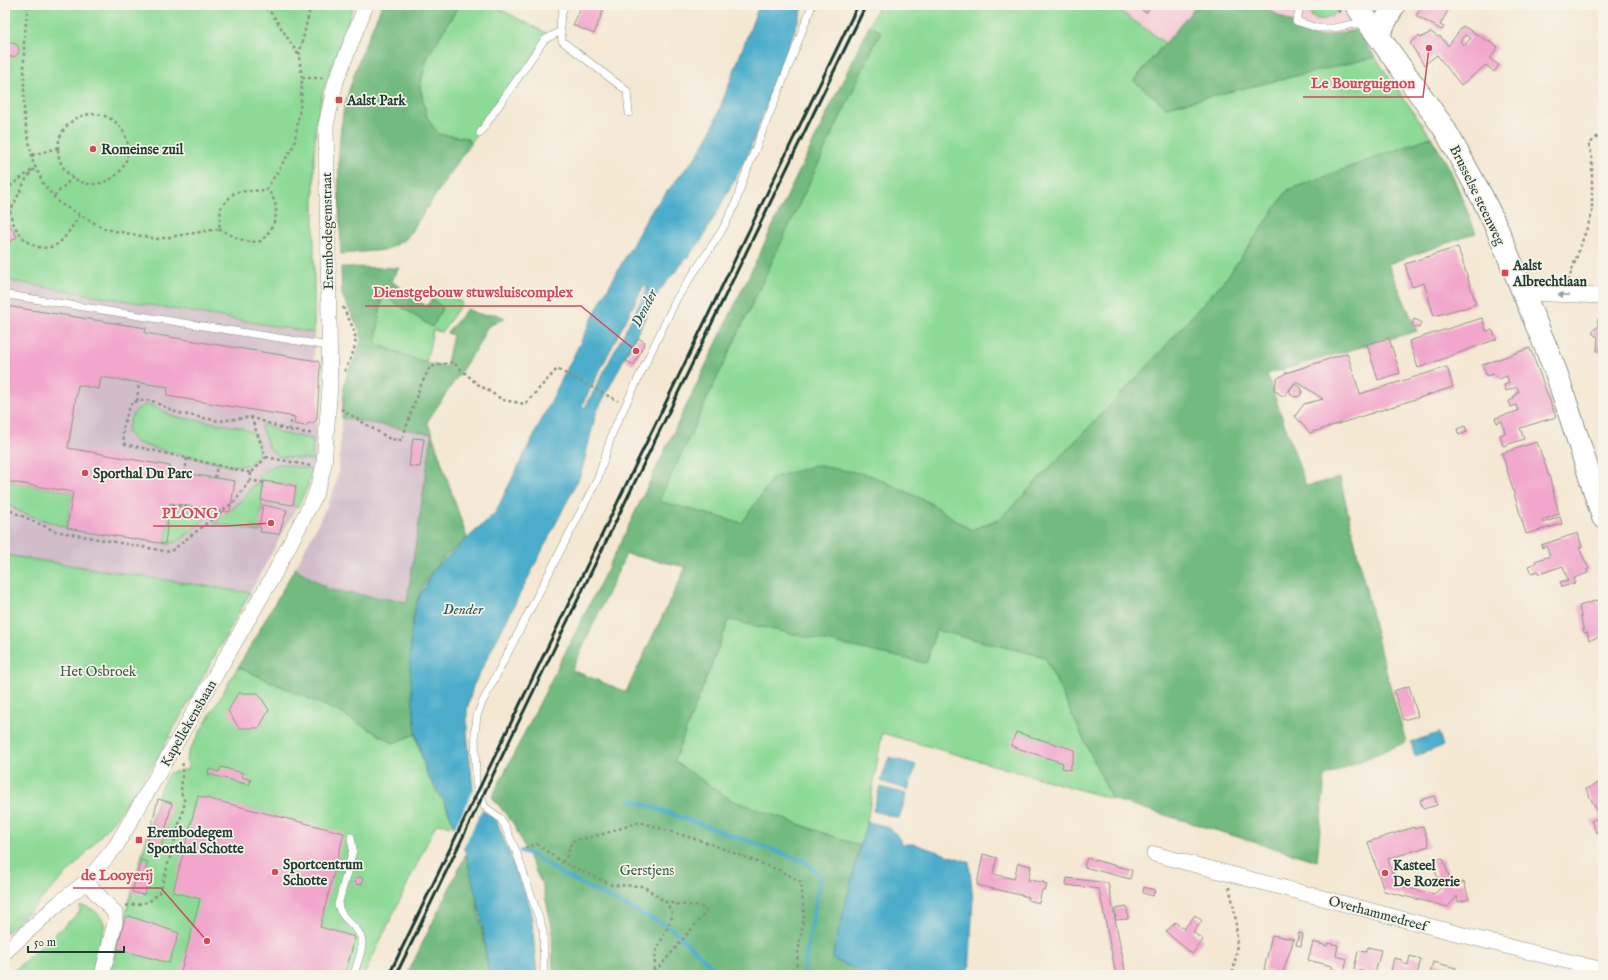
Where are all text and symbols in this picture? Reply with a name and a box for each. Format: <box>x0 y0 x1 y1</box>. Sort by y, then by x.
callout: Le Bourguignon <box>1303 70 1423 97</box>
text: Le Bourguignon <box>1311 74 1415 93</box>
place label: Aalst Park <box>346 92 406 110</box>
marker: Aalst Park <box>334 95 344 105</box>
place label: Romeinse zuil <box>101 141 184 159</box>
street label: Brusselse steenweg <box>1445 142 1509 249</box>
marker: Romeinse zuil <box>88 144 98 154</box>
street label: Erembodegemstraat <box>318 172 338 290</box>
place label: Aalst Albrechtlaan <box>1512 257 1587 291</box>
marker: Aalst Albrechtlaan <box>1500 268 1510 278</box>
callout: Dienstgebouw stuwsluiscomplex <box>365 279 581 306</box>
text: Dienstgebouw stuwsluiscomplex <box>373 283 574 302</box>
water label: Dender <box>627 285 662 330</box>
one-way arrow <box>1557 292 1570 298</box>
place label: Sporthal Du Parc <box>93 465 192 483</box>
marker: Sporthal Du Parc <box>80 468 90 478</box>
callout: PLONG <box>153 499 226 526</box>
text: PLONG <box>162 504 219 523</box>
water label: Dender <box>443 600 484 619</box>
park label: Het Osbroek <box>60 663 137 681</box>
street label: Kapellekensbaan <box>157 676 221 770</box>
place label: Erembodegem Sporthal Schotte <box>147 824 244 858</box>
marker: Erembodegem Sporthal Schotte <box>134 835 144 845</box>
place label: Sportcentrum Schotte <box>283 856 363 890</box>
place label: Kasteel De Rozerie <box>1393 857 1461 891</box>
callout: de Looyerij <box>73 861 161 888</box>
park label: Gerstjens <box>620 862 674 880</box>
text: de Looyerij <box>81 866 153 885</box>
marker: Sportcentrum Schotte <box>270 867 280 877</box>
marker: Kasteel De Rozerie <box>1380 868 1390 878</box>
street label: Overhammedreef <box>1326 892 1432 937</box>
scale bar <box>28 928 124 954</box>
text: 50 m <box>34 935 56 950</box>

